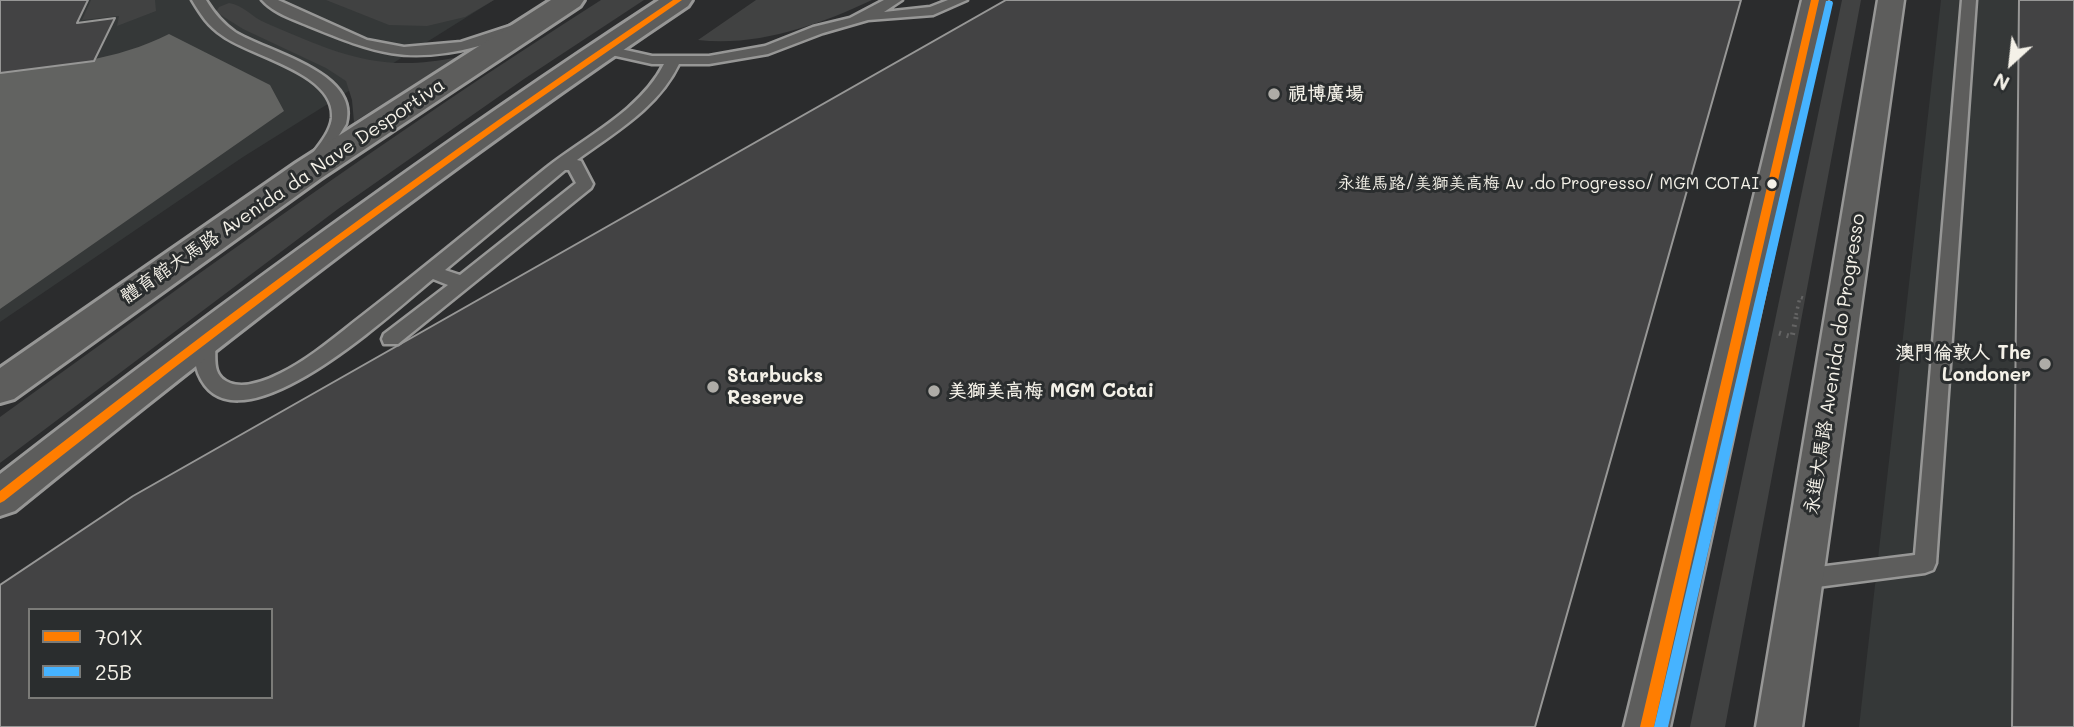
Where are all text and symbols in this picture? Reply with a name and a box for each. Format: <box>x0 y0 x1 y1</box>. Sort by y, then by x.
north arrow <box>1976 28 2046 98</box>
text: N <box>1989 68 2013 97</box>
street label: 體育館大馬路 Avenida da Nave Desportiva <box>117 74 449 308</box>
place label: 視博廣場 <box>1288 83 1364 105</box>
marker: 視博廣場 <box>1266 86 1282 102</box>
place label: 永進馬路/美獅美高梅 Av .do Progresso/ MGM COTAI <box>1338 174 1759 194</box>
marker: 永進馬路/美獅美高梅 Av .do Progresso/ MGM COTAI <box>1765 177 1779 191</box>
street label: 永進大馬路 Avenida do Progresso <box>1800 212 1870 516</box>
place label: 澳門倫敦人 The Londoner <box>1896 342 2031 386</box>
marker: 澳門倫敦人 The Londoner <box>2037 356 2053 372</box>
place label: Starbucks Reserve <box>727 365 823 409</box>
marker: Starbucks Reserve <box>705 379 721 395</box>
place label: 美獅美高梅 MGM Cotai <box>948 380 1154 402</box>
marker: 美獅美高梅 MGM Cotai <box>926 383 942 399</box>
legend <box>28 608 273 699</box>
text: 701X <box>95 623 143 650</box>
text: 25B <box>95 658 132 685</box>

